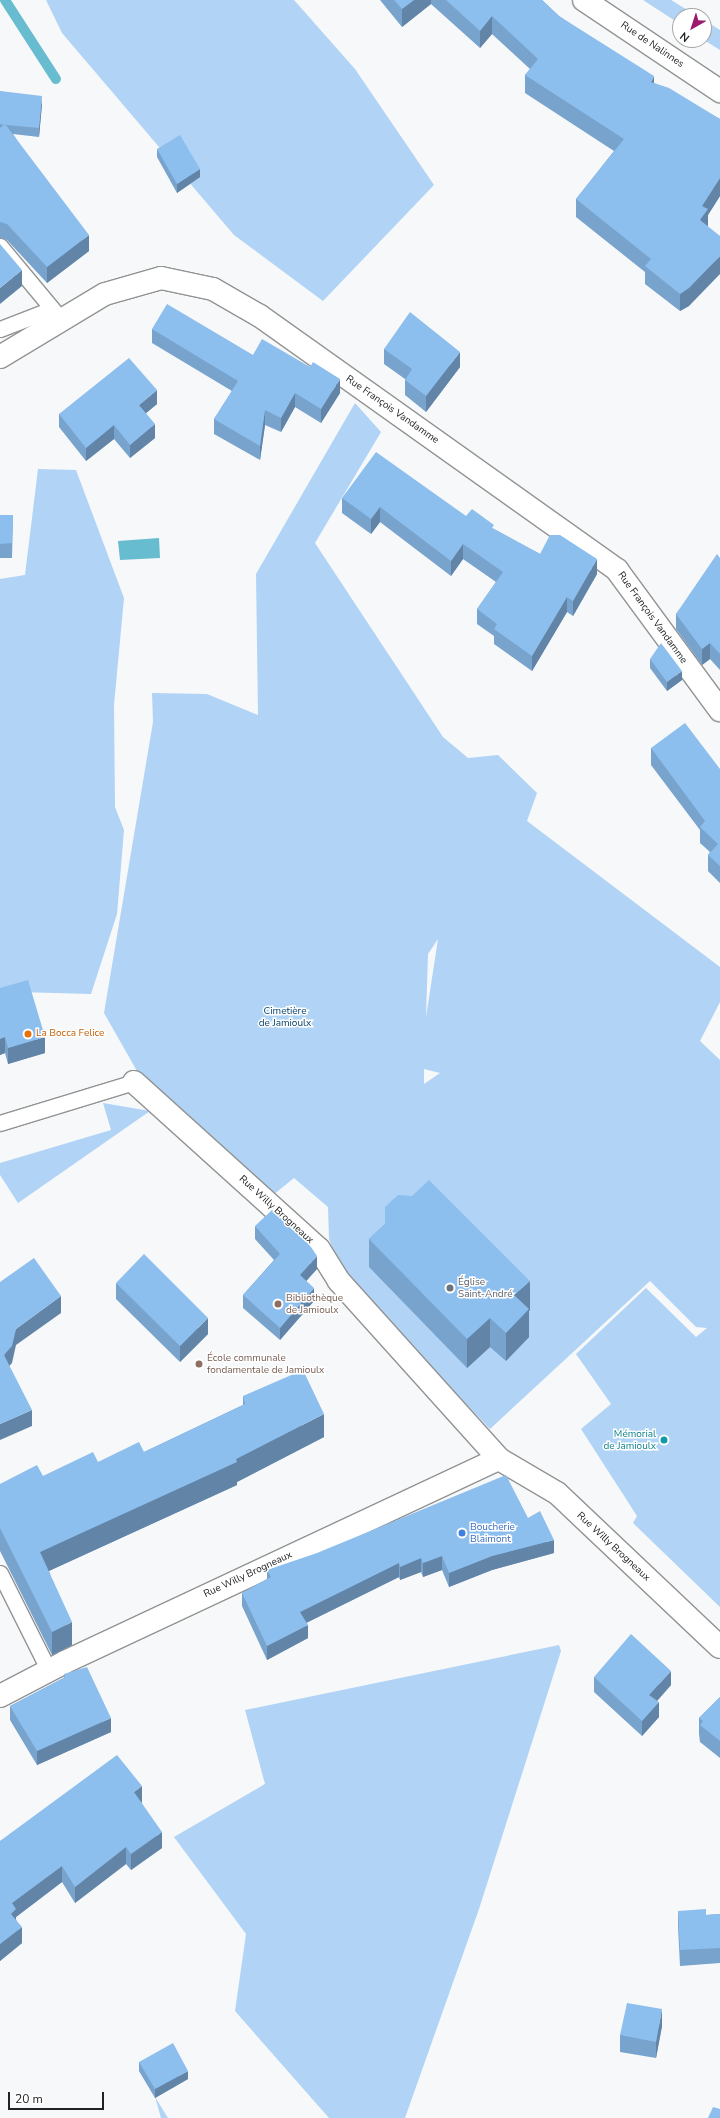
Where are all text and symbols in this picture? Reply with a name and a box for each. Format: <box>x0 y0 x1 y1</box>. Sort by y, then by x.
north arrow <box>672 8 712 48</box>
street label: Rue de Nalinnes <box>618 20 686 70</box>
street label: Rue François Vandamme <box>343 373 441 447</box>
street label: Rue François Vandamme <box>615 570 689 666</box>
park label: Cimetière de Jamioulx <box>259 1005 311 1028</box>
place label: La Bocca Felice <box>36 1028 104 1040</box>
marker: La Bocca Felice <box>23 1029 33 1039</box>
street label: Rue Willy Brogneaux <box>236 1173 316 1247</box>
place label: Église Saint-André <box>458 1276 513 1300</box>
marker: Église Saint-André <box>445 1283 455 1293</box>
place label: Bibliothèque de Jamioulx <box>286 1292 343 1316</box>
marker: Bibliothèque de Jamioulx <box>273 1299 283 1309</box>
place label: École communale fondamentale de Jamioulx <box>207 1352 324 1376</box>
marker: École communale fondamentale de Jamioulx <box>194 1359 204 1369</box>
place label: Mémorial de Jamioulx <box>603 1428 656 1452</box>
marker: Mémorial de Jamioulx <box>659 1435 669 1445</box>
street label: Rue Willy Brogneaux <box>574 1510 652 1584</box>
place label: Boucherie Blaimont <box>470 1521 515 1544</box>
marker: Boucherie Blaimont <box>457 1528 467 1538</box>
street label: Rue Willy Brogneaux <box>202 1549 294 1601</box>
scale bar <box>10 2084 106 2110</box>
text: 20 m <box>15 2091 43 2107</box>

